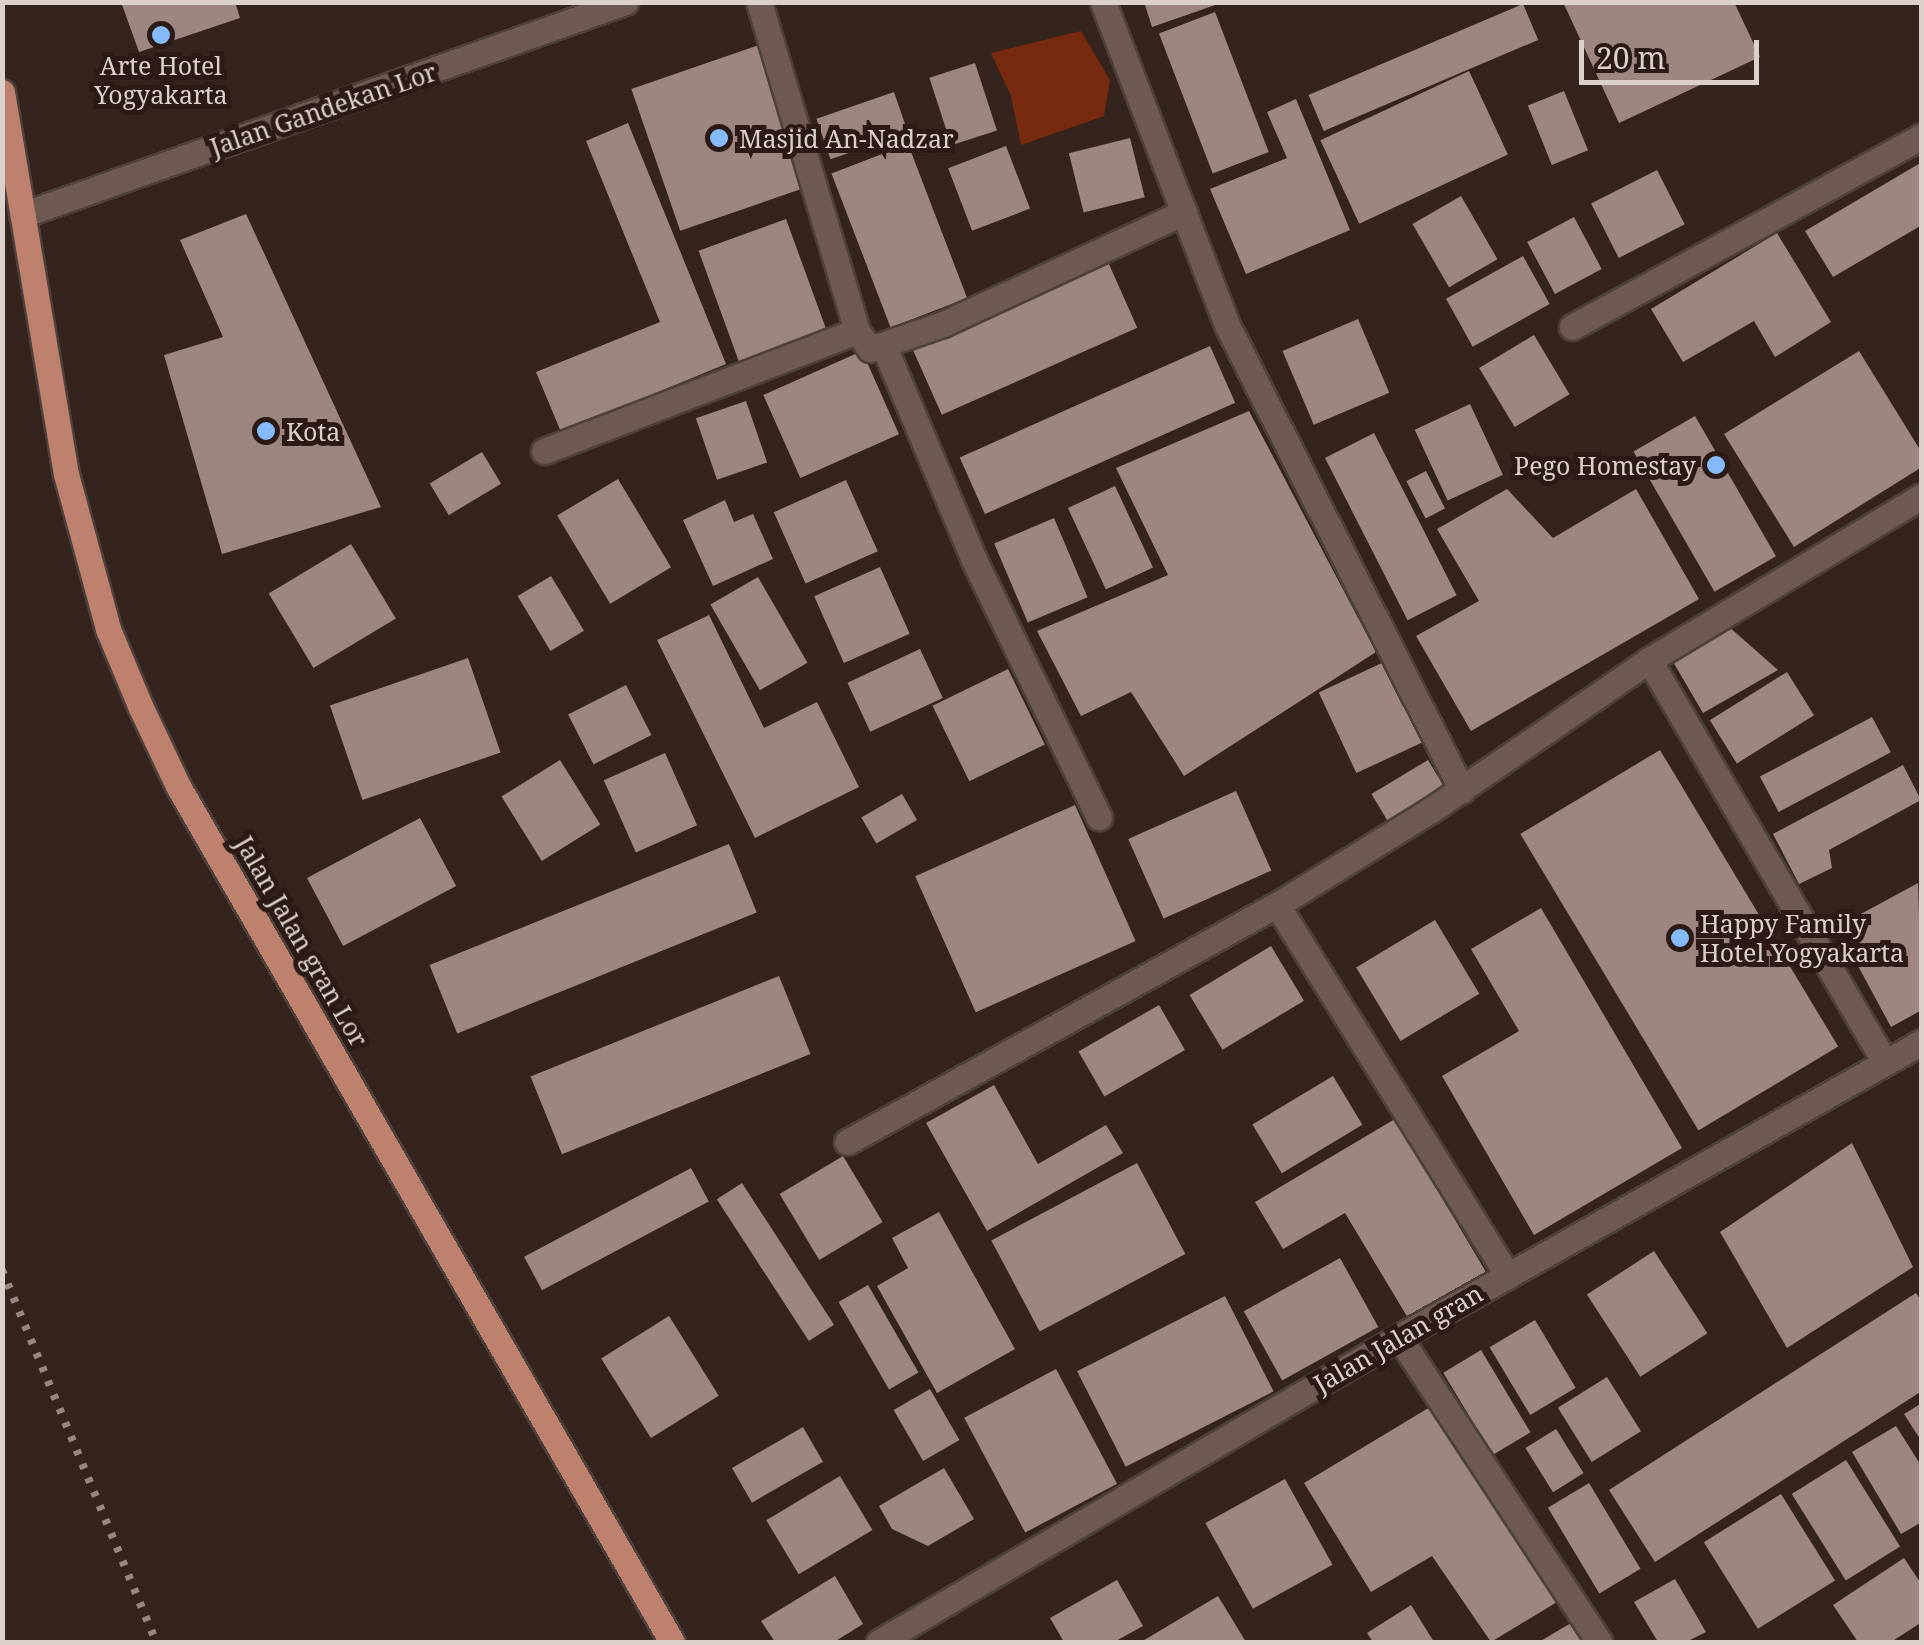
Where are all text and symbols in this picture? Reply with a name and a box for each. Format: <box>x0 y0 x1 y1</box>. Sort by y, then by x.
scale bar <box>1584 20 1764 82</box>
marker: Arte Hotel Yogyakarta <box>150 24 172 46</box>
text: 20 m <box>1596 37 1666 78</box>
place label: Arte Hotel Yogyakarta <box>94 51 228 110</box>
street label: Jalan Gandekan Lor <box>206 56 440 162</box>
place label: Masjid An-Nadzar <box>739 123 954 153</box>
marker: Masjid An-Nadzar <box>708 127 730 149</box>
place label: Kota <box>286 416 340 446</box>
marker: Kota <box>255 420 277 442</box>
place label: Pego Homestay <box>1514 450 1696 480</box>
marker: Pego Homestay <box>1705 454 1727 476</box>
street label: Jalan Jalan gran Lor <box>229 830 375 1052</box>
place label: Happy Family Hotel Yogyakarta <box>1700 909 1904 968</box>
marker: Happy Family Hotel Yogyakarta <box>1669 927 1691 949</box>
street label: Jalan Jalan gran <box>1308 1278 1488 1398</box>

